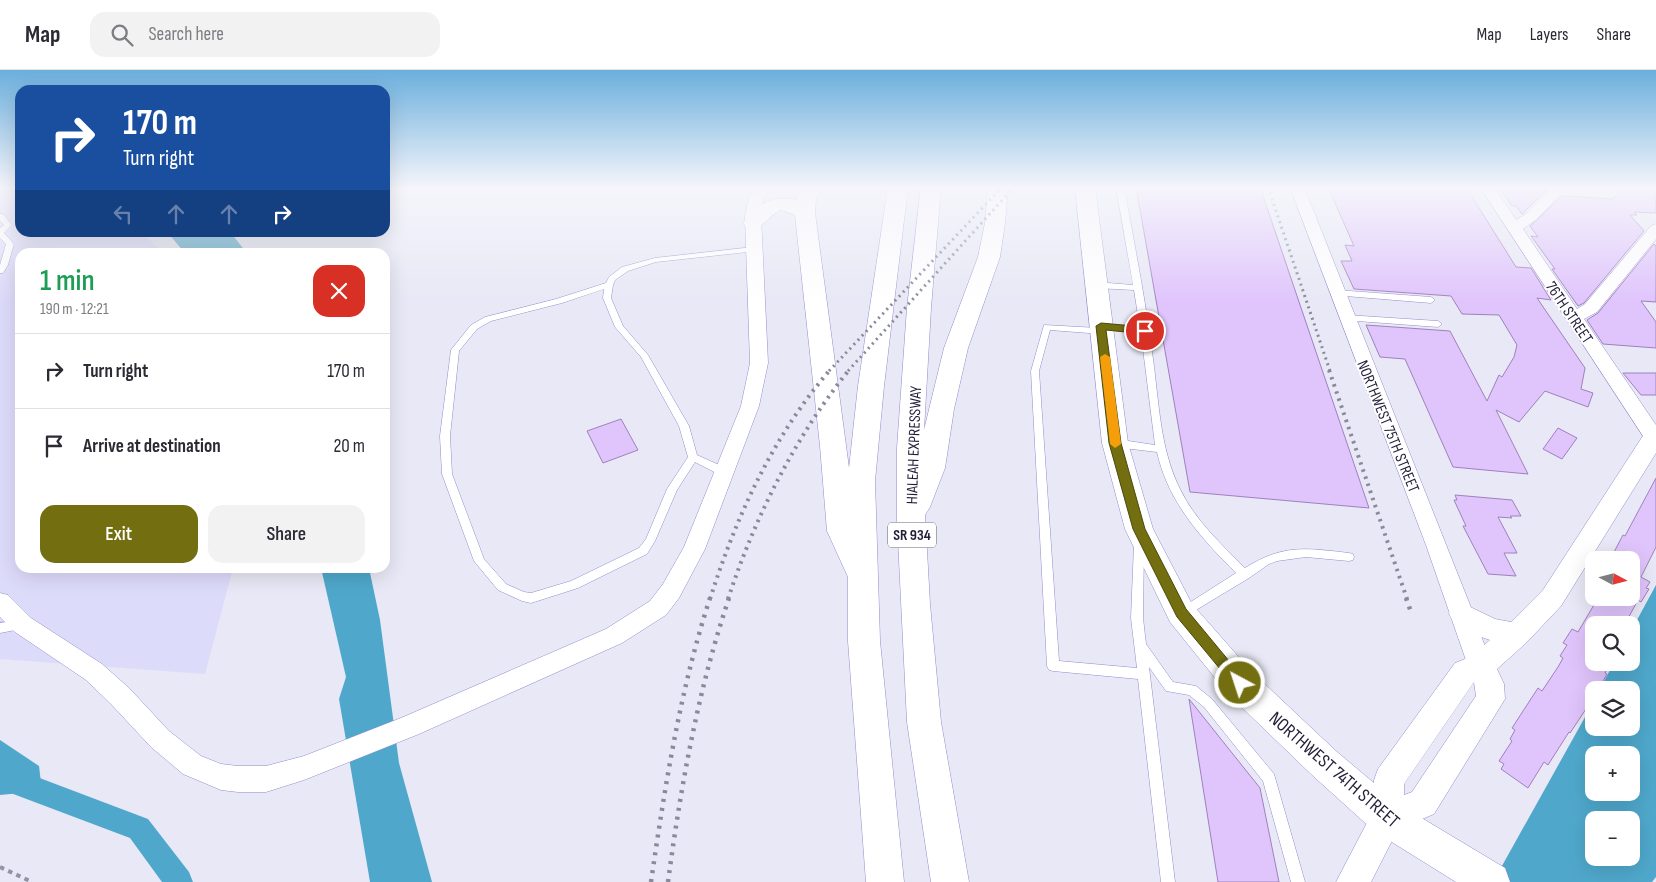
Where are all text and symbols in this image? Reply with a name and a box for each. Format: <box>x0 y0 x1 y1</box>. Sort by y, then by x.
search box <box>90 12 440 57</box>
text: Map <box>25 20 60 49</box>
icon: search <box>108 21 136 49</box>
text: Search here <box>148 23 224 46</box>
text: Map <box>1477 24 1502 45</box>
text: Layers <box>1530 24 1569 45</box>
text: Share <box>1597 24 1631 45</box>
text: 170 m <box>123 102 197 145</box>
icon: right <box>40 105 105 170</box>
text: Turn right <box>123 145 194 172</box>
icon: left <box>109 200 137 228</box>
icon: ahead <box>162 200 190 228</box>
icon: ahead <box>215 200 243 228</box>
icon: right <box>268 200 296 228</box>
text: 1 min <box>40 263 95 299</box>
button: close <box>313 265 365 317</box>
street label: 76TH STREET <box>1541 278 1597 348</box>
text: 190 m · 12:21 <box>40 300 109 319</box>
pin <box>1124 310 1166 352</box>
icon: arrive <box>1131 317 1159 345</box>
icon: right <box>40 357 68 385</box>
street label: NORTHWEST 75TH STREET <box>1352 358 1423 496</box>
text: Turn right <box>83 360 148 383</box>
text: 170 m <box>327 360 365 383</box>
street label: HIALEAH EXPRESSWAY <box>903 385 926 505</box>
icon: arrive <box>40 432 68 460</box>
text: Arrive at destination <box>83 435 221 458</box>
text: 20 m <box>333 435 365 458</box>
button: Exit <box>40 505 198 563</box>
button: Share <box>208 505 365 563</box>
road number: SR 934 <box>888 522 936 548</box>
north arrow <box>1585 551 1640 606</box>
map controls <box>1585 551 1640 866</box>
button: search <box>1585 616 1640 671</box>
position arrow <box>1213 656 1265 708</box>
button: layers <box>1585 681 1640 736</box>
street label: NORTHWEST 74TH STREET <box>1264 707 1404 833</box>
button: + <box>1585 746 1640 801</box>
button: − <box>1585 811 1640 866</box>

